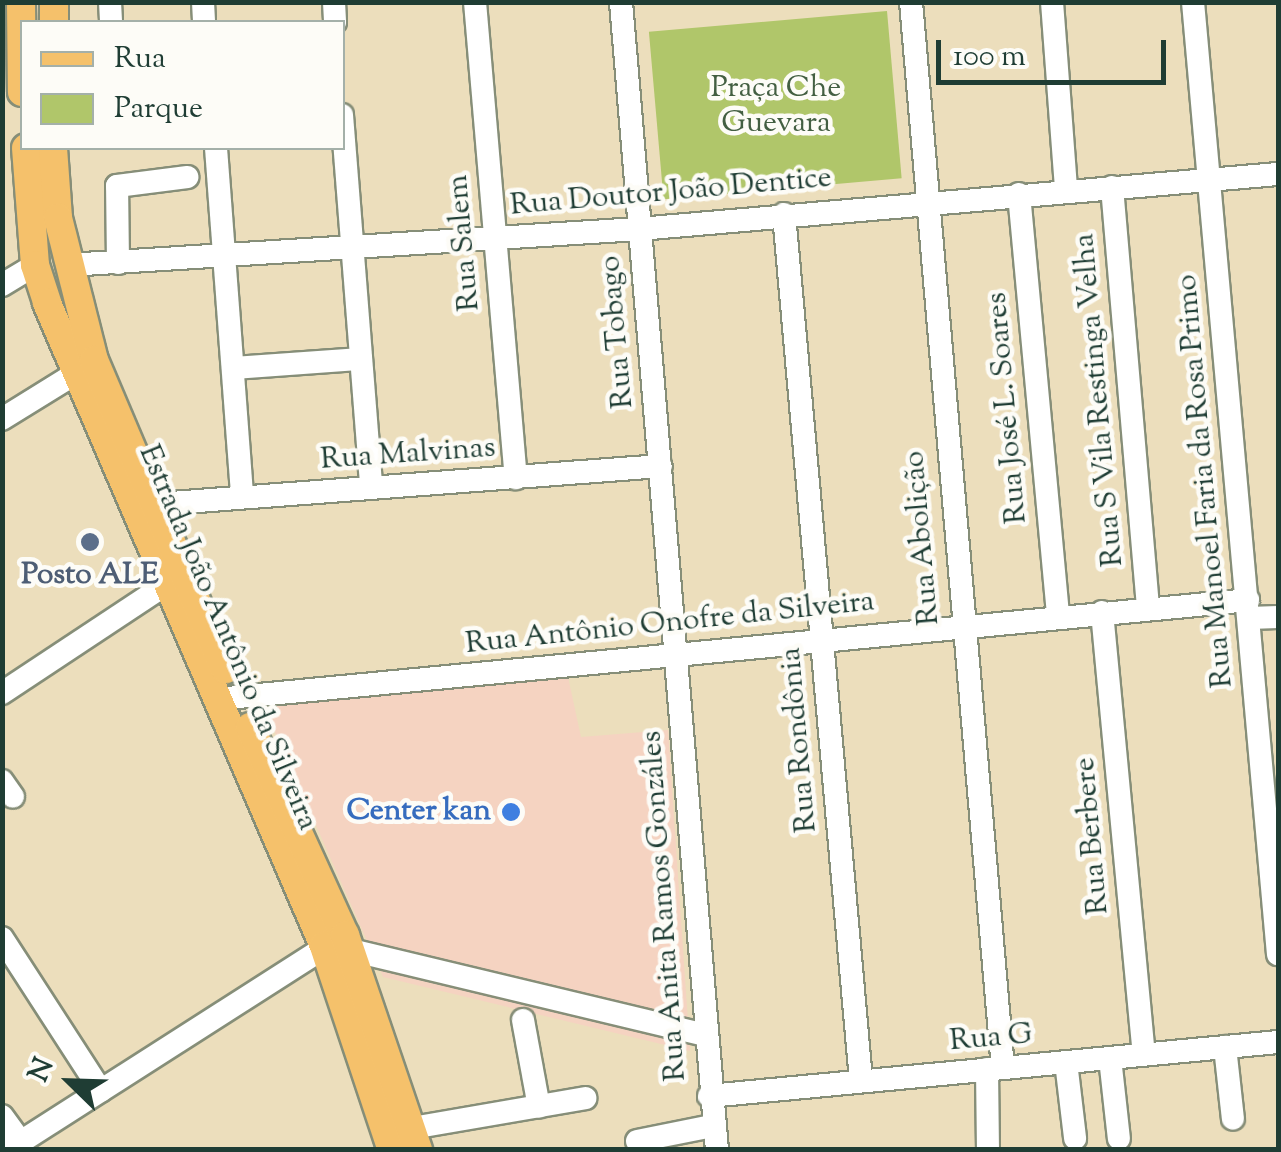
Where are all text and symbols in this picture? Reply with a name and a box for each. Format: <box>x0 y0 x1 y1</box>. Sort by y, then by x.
legend <box>20 20 345 150</box>
scale bar <box>941 20 1171 82</box>
text: 100 m <box>953 36 1026 79</box>
text: Rua <box>114 38 166 81</box>
park label: Praça Che Guevara <box>711 71 841 142</box>
text: Parque <box>114 88 203 131</box>
street label: Rua Doutor João Dentice <box>509 161 833 225</box>
street label: Rua Salem <box>441 173 489 313</box>
street label: Rua S Vila Restinga Velha <box>1067 232 1133 568</box>
street label: Rua Tobago <box>593 254 643 410</box>
street label: Rua Manoel Faria da Rosa Primo <box>1170 273 1242 689</box>
street label: Rua José L. Soares <box>980 291 1036 525</box>
street label: Rua Malvinas <box>319 431 497 479</box>
street label: Estrada João Antônio da Silveira <box>129 440 325 836</box>
street label: Rua Abolição <box>897 449 949 627</box>
marker: Posto ALE <box>79 531 101 553</box>
place label: Posto ALE <box>21 558 159 594</box>
street label: Rua Antônio Onofre da Silveira <box>464 585 876 663</box>
street label: Rua Rondônia <box>774 646 826 834</box>
street label: Rua Anita Ramos Gonzáles <box>635 730 695 1082</box>
street label: Rua Berbere <box>1068 756 1118 916</box>
place label: Center kan <box>346 794 491 830</box>
marker: Center kan <box>500 801 522 823</box>
street label: Rua G <box>948 1017 1034 1061</box>
north arrow <box>20 1032 120 1132</box>
text: N <box>20 1052 65 1088</box>

